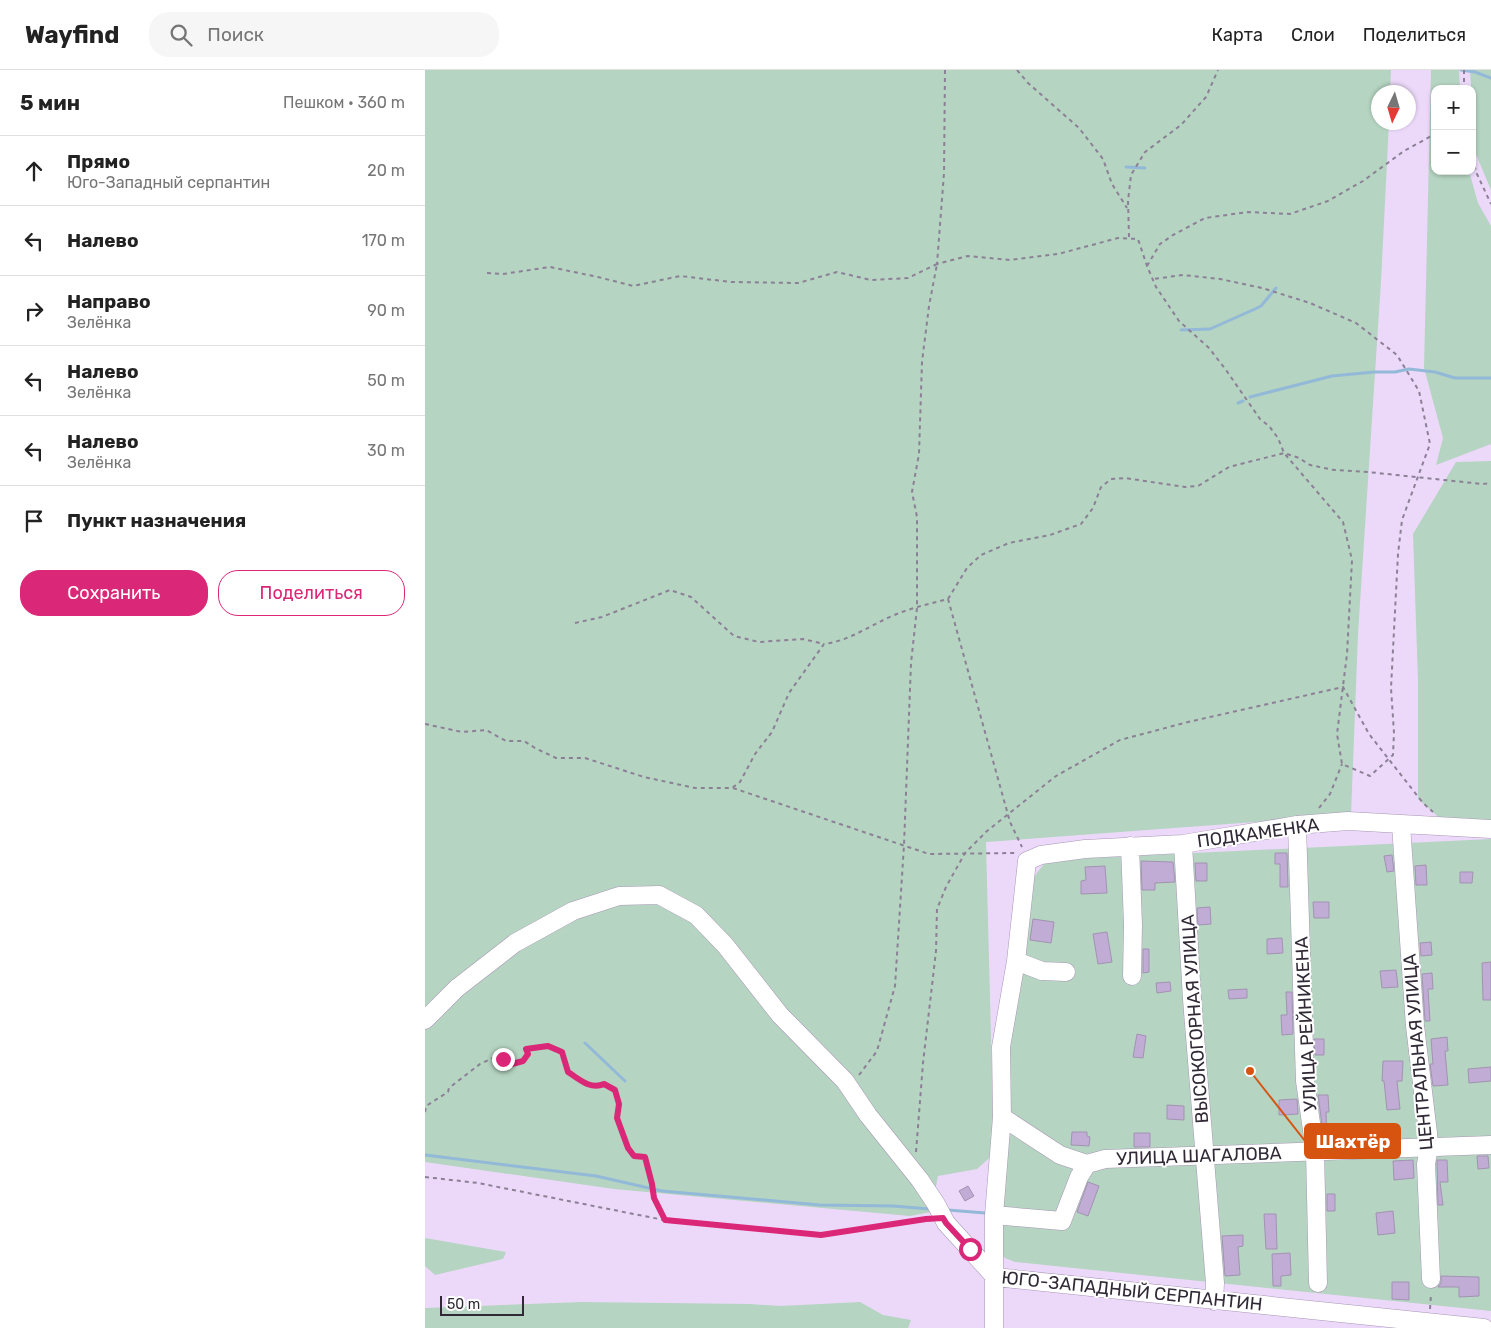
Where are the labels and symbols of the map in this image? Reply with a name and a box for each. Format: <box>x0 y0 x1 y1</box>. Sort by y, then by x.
north arrow <box>1371 85 1416 130</box>
street label: ПОДКАМЕНКА <box>1196 814 1320 852</box>
street label: ВЫСОКОГОРНАЯ УЛИЦА <box>1177 914 1213 1124</box>
street label: УЛИЦА РЕЙНИКЕНА <box>1290 936 1322 1112</box>
street label: ЦЕНТРАЛЬНАЯ УЛИЦА <box>1398 953 1438 1151</box>
route end <box>492 1048 515 1071</box>
callout: Шахтёр <box>1305 1124 1400 1158</box>
text: Шахтёр <box>1316 1130 1390 1153</box>
street label: УЛИЦА ШАГАЛОВА <box>1116 1142 1282 1170</box>
route start <box>959 1238 982 1261</box>
street label: ЮГО-ЗАПАДНЫЙ СЕРПАНТИН <box>1000 1266 1264 1316</box>
scale bar <box>440 1293 524 1316</box>

